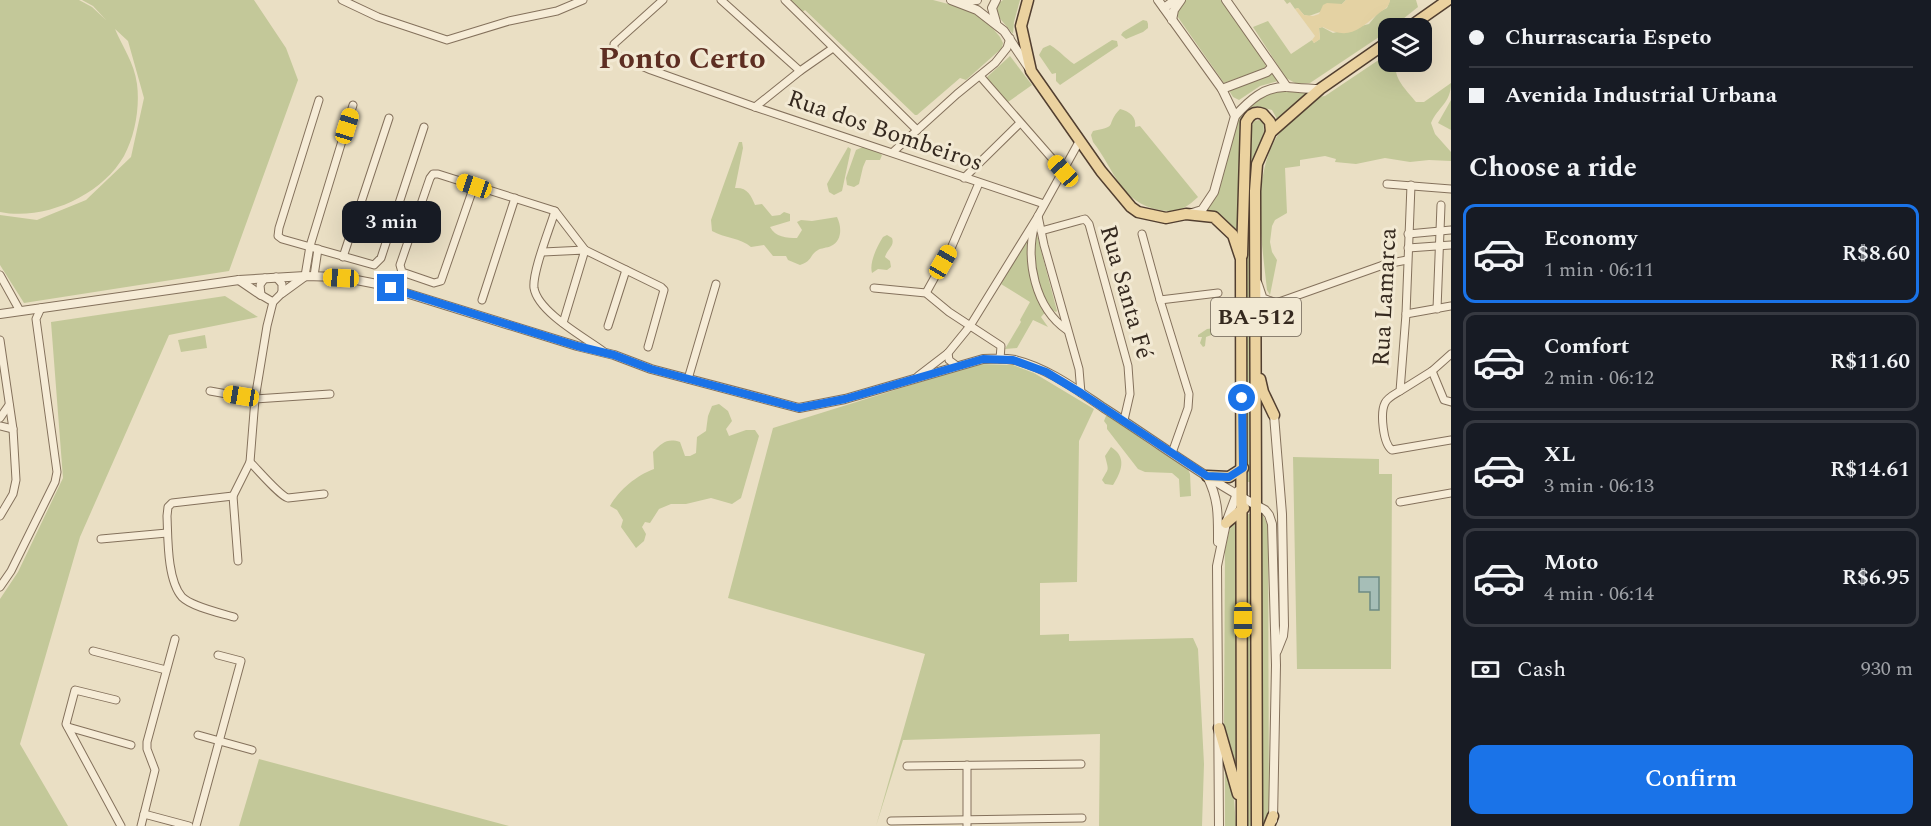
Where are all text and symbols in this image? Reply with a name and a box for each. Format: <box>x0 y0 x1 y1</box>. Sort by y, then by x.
map controls <box>1378 18 1432 72</box>
button: layers <box>1378 18 1432 72</box>
text: Churrascaria Espeto <box>1505 21 1712 54</box>
district label: Ponto Certo <box>598 36 766 82</box>
text: Avenida Industrial Urbana <box>1505 79 1777 112</box>
street label: Rua dos Bombeiros <box>782 81 988 181</box>
car <box>333 106 361 146</box>
text: Choose a ride <box>1469 147 1637 189</box>
car <box>1044 152 1082 190</box>
car <box>454 172 494 200</box>
callout: 3 min <box>342 201 440 243</box>
text: 3 min <box>366 207 417 237</box>
street label: Rua Santa Fé <box>1090 221 1162 363</box>
text: Economy <box>1544 222 1637 255</box>
street label: Rua Lamarca <box>1363 226 1407 367</box>
icon: car <box>1472 227 1526 281</box>
text: R$8.60 <box>1842 237 1910 270</box>
car <box>926 242 960 282</box>
text: 1 min · 06:11 <box>1544 255 1654 285</box>
car <box>323 268 359 288</box>
route end <box>377 274 404 301</box>
road number: BA-512 <box>1211 298 1301 336</box>
text: Comfort <box>1544 330 1629 363</box>
icon: car <box>1472 335 1526 389</box>
text: R$11.60 <box>1830 345 1910 378</box>
text: 2 min · 06:12 <box>1544 363 1654 393</box>
car <box>222 384 260 408</box>
route start <box>1228 384 1255 411</box>
text: XL <box>1544 438 1575 471</box>
icon: car <box>1472 443 1526 497</box>
text: R$14.61 <box>1830 453 1910 486</box>
text: 3 min · 06:13 <box>1544 471 1654 501</box>
text: Moto <box>1544 546 1598 579</box>
icon: car <box>1472 551 1526 605</box>
text: R$6.95 <box>1842 561 1910 594</box>
text: 4 min · 06:14 <box>1544 579 1654 609</box>
car <box>1234 602 1252 638</box>
icon: cash <box>1469 653 1502 686</box>
text: Cash <box>1517 653 1566 686</box>
text: 930 m <box>1861 654 1913 684</box>
button: Confirm <box>1469 745 1913 814</box>

